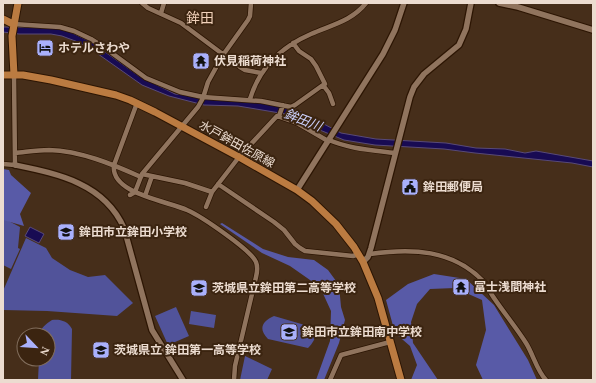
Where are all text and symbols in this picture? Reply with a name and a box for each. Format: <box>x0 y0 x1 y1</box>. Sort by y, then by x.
district label: 鉾田 <box>186 10 214 26</box>
hotel icon: ホテルさわや <box>35 38 55 58</box>
place label: ホテルさわや <box>58 41 130 55</box>
temple icon: 伏見稲荷神社 <box>191 51 211 71</box>
place label: 伏見稲荷神社 <box>214 54 286 68</box>
water label: 鉾田川 <box>282 106 326 135</box>
street label: 水戸鉾田佐原線 <box>197 118 277 170</box>
public building icon: 鉾田郵便局 <box>400 177 420 197</box>
place label: 鉾田郵便局 <box>422 180 483 194</box>
school or university icon: 鉾田市立鉾田小学校 <box>56 222 76 242</box>
place label: 鉾田市立鉾田小学校 <box>78 225 187 239</box>
temple icon: 富士浅間神社 <box>451 277 471 297</box>
school or university icon: 茨城県立鉾田第二高等学校 <box>189 278 209 298</box>
place label: 富士浅間神社 <box>474 280 546 294</box>
place label: 茨城県立鉾田第二高等学校 <box>212 281 356 295</box>
school or university icon: 鉾田市立鉾田南中学校 <box>279 322 299 342</box>
place label: 鉾田市立鉾田南中学校 <box>301 325 422 339</box>
north arrow <box>16 327 56 367</box>
school or university icon: 茨城県立 鉾田第一高等学校 <box>91 340 111 360</box>
place label: 茨城県立 鉾田第一高等学校 <box>114 343 261 357</box>
text: N <box>38 345 52 357</box>

